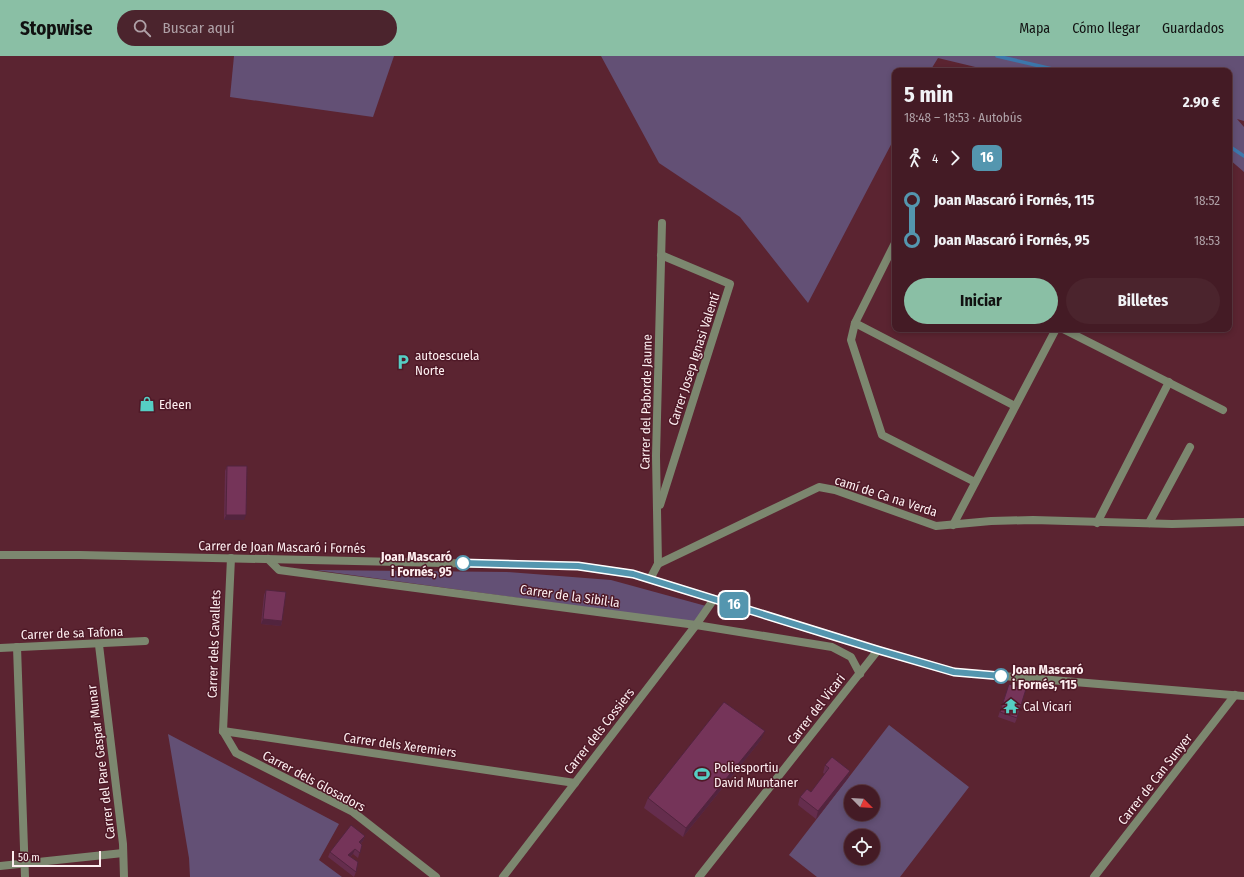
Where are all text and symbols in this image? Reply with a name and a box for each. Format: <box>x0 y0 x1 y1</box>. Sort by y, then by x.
search box <box>117 10 397 46</box>
text: Stopwise <box>20 17 93 40</box>
icon: search <box>131 17 153 39</box>
text: Buscar aquí <box>163 19 234 37</box>
text: Mapa <box>1019 20 1050 37</box>
text: Cómo llegar <box>1072 20 1140 37</box>
text: Guardados <box>1162 20 1224 37</box>
text: 5 min <box>904 81 953 108</box>
text: 2.90 € <box>1183 93 1220 111</box>
text: 18:48 – 18:53 · Autobús <box>904 110 1022 125</box>
icon: walk <box>904 147 926 169</box>
icon: forward <box>944 147 966 169</box>
text: 16 <box>980 149 994 166</box>
text: 4 <box>932 151 938 166</box>
text: Joan Mascaró i Fornés, 115 <box>934 191 1094 209</box>
text: 18:52 <box>1194 193 1220 208</box>
text: Joan Mascaró i Fornés, 95 <box>934 231 1090 249</box>
text: 18:53 <box>1194 233 1220 248</box>
button: Iniciar <box>904 278 1058 324</box>
button: Billetes <box>1066 278 1220 324</box>
street label: Carrer Josep Ignasi Valentí <box>665 291 723 427</box>
street label: Carrer del Paborde Jaume <box>637 334 655 470</box>
place label: autoescuela Norte <box>415 348 479 378</box>
parking icon: autoescuela Norte <box>394 353 412 371</box>
shop icon: Edeen <box>138 395 156 413</box>
place label: Edeen <box>159 397 192 412</box>
street label: camí de Ca na Verda <box>833 472 939 520</box>
street label: Carrer de Joan Mascaró i Fornés <box>198 538 366 556</box>
place label: Joan Mascaró i Fornés, 95 <box>380 549 452 579</box>
marker: Joan Mascaró i Fornés, 95 <box>455 555 471 571</box>
street label: Carrer de la Sibil·la <box>519 582 621 610</box>
street label: Carrer dels Cavallets <box>205 589 223 698</box>
line badge: 16 <box>716 592 752 618</box>
text: 16 <box>727 596 741 613</box>
street label: Carrer de sa Tafona <box>20 624 124 642</box>
place label: Joan Mascaró i Fornés, 115 <box>1011 662 1083 692</box>
marker: Joan Mascaró i Fornés, 115 <box>993 668 1009 684</box>
street label: Carrer del Vicari <box>784 671 848 747</box>
street label: Carrer del Pare Gaspar Munar <box>84 683 118 840</box>
street label: Carrer dels Cossiers <box>561 685 637 777</box>
temple icon: Cal Vicari <box>1002 697 1020 715</box>
place label: Cal Vicari <box>1023 699 1072 714</box>
street label: Carrer dels Xeremiers <box>343 730 458 760</box>
street label: Carrer de Can Sunyer <box>1115 730 1196 828</box>
street label: Carrer dels Glosadors <box>260 748 368 815</box>
place label: Poliesportiu David Muntaner <box>714 760 798 790</box>
sports icon: Poliesportiu David Muntaner <box>693 765 711 783</box>
north arrow <box>844 785 880 821</box>
map controls <box>844 785 880 865</box>
button: locate <box>844 829 880 865</box>
scale bar <box>12 849 101 868</box>
text: 50 m <box>18 851 40 864</box>

